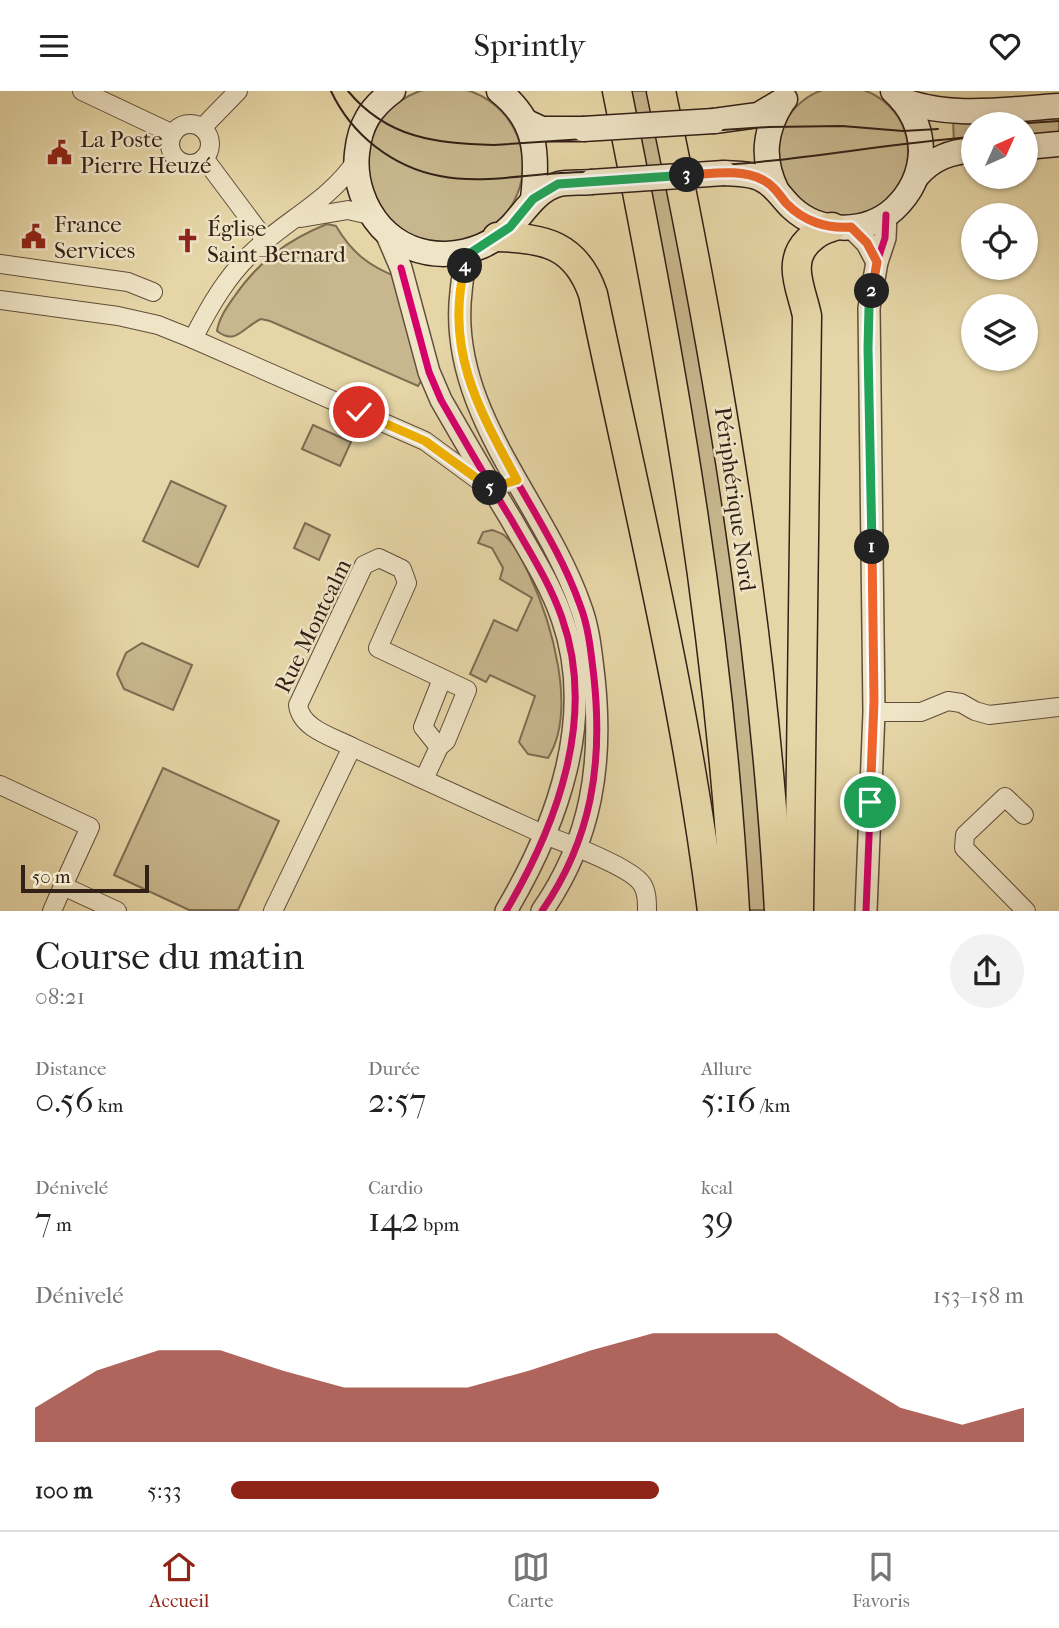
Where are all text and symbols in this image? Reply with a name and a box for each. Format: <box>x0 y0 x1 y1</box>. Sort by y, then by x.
icon: menu <box>35 27 73 65</box>
text: Sprintly <box>474 27 585 64</box>
icon: heart <box>986 27 1024 65</box>
north arrow <box>961 112 1038 189</box>
map controls <box>961 112 1038 371</box>
place label: La Poste Pierre Heuzé <box>80 126 211 179</box>
public building icon: La Poste Pierre Heuzé <box>46 138 74 166</box>
pin: 3 <box>670 157 704 193</box>
text: 3 <box>683 163 690 185</box>
button: locate <box>961 203 1038 280</box>
place label: France Services <box>54 211 135 264</box>
place label: Église Saint-Bernard <box>207 215 346 268</box>
public building icon: France Services <box>20 223 48 251</box>
church icon: Église Saint-Bernard <box>173 227 201 255</box>
pin: 4 <box>448 249 482 283</box>
text: 4 <box>459 254 470 276</box>
pin: 2 <box>854 273 890 309</box>
text: 2 <box>867 279 876 301</box>
button: layers <box>961 294 1038 371</box>
pin <box>329 382 389 442</box>
icon: check <box>340 393 378 431</box>
street label: Périphérique Nord <box>709 405 761 593</box>
pin: 5 <box>472 471 508 505</box>
text: 5 <box>485 476 494 498</box>
pin: 1 <box>854 529 890 565</box>
text: 1 <box>868 535 875 557</box>
street label: Rue Montcalm <box>269 555 357 697</box>
pin <box>840 772 900 832</box>
icon: arrive <box>851 783 889 821</box>
scale bar <box>21 862 149 893</box>
text: 50 m <box>32 866 71 888</box>
text: Course du matin <box>35 934 304 979</box>
button: share <box>950 934 1024 1008</box>
text: 08:21 <box>35 983 85 1010</box>
text: Distance <box>35 1058 106 1080</box>
text: Durée <box>368 1058 420 1080</box>
text: Allure <box>701 1058 752 1080</box>
text: 0.56 <box>35 1080 94 1121</box>
text: 2:57 <box>368 1080 426 1121</box>
text: 5:16 <box>701 1080 756 1121</box>
text: km <box>94 1095 123 1117</box>
text: /km <box>756 1095 790 1117</box>
text: Dénivelé <box>35 1177 108 1199</box>
text: Cardio <box>368 1177 423 1199</box>
text: kcal <box>701 1177 733 1199</box>
text: 7 <box>35 1199 52 1240</box>
text: 142 <box>368 1199 419 1240</box>
text: 39 <box>701 1199 734 1240</box>
text: m <box>52 1214 72 1236</box>
text: bpm <box>419 1214 459 1236</box>
text: Dénivelé <box>35 1282 124 1309</box>
text: 153–158 m <box>933 1282 1024 1309</box>
text: 100 m <box>35 1477 93 1504</box>
text: 5:33 <box>147 1477 181 1504</box>
tab: Accueil <box>149 1548 209 1612</box>
tab: Carte <box>508 1548 554 1612</box>
tab: Favoris <box>852 1548 910 1612</box>

